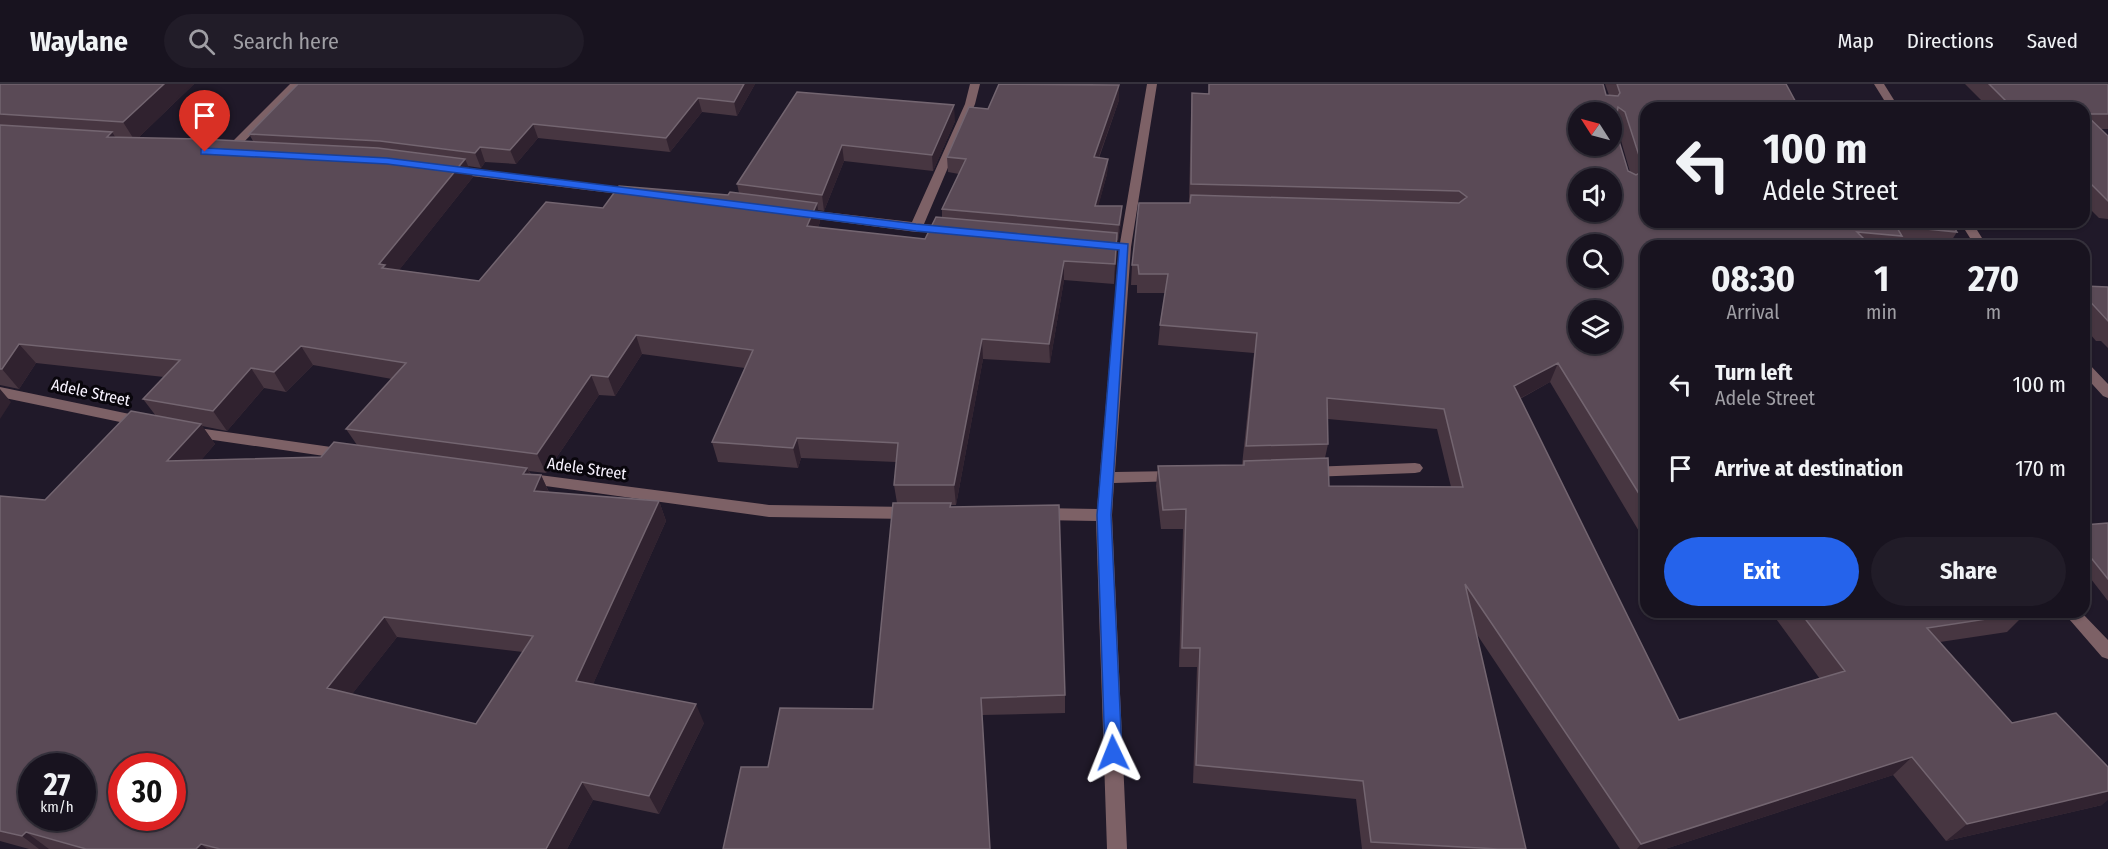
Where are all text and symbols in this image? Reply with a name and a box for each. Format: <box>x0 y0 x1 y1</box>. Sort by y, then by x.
search box <box>164 14 584 68</box>
text: Waylane <box>30 25 128 58</box>
icon: search <box>185 25 218 58</box>
text: Search here <box>233 28 339 55</box>
text: Map <box>1837 28 1874 54</box>
text: Directions <box>1907 28 1994 54</box>
text: Saved <box>2027 28 2078 54</box>
pin <box>179 90 230 152</box>
icon: arrive <box>188 99 221 132</box>
north arrow <box>1568 102 1622 156</box>
map controls <box>1568 102 1622 354</box>
text: 100 m <box>1763 124 1867 174</box>
icon: left <box>1664 126 1742 204</box>
button: sound <box>1568 168 1622 222</box>
text: Adele Street <box>1763 175 1898 207</box>
button: search <box>1568 234 1622 288</box>
text: 08:30 <box>1711 257 1795 301</box>
text: 1 <box>1874 257 1889 301</box>
text: 270 <box>1968 257 2019 301</box>
button: layers <box>1568 300 1622 354</box>
text: Arrival <box>1726 300 1780 324</box>
text: min <box>1866 300 1897 324</box>
text: m <box>1986 300 2001 324</box>
text: Turn left <box>1715 359 1793 386</box>
icon: left <box>1664 368 1697 401</box>
text: 100 m <box>2012 371 2066 398</box>
street label: Adele Street <box>50 375 133 410</box>
text: Adele Street <box>1715 386 1815 410</box>
icon: arrive <box>1664 452 1697 485</box>
street label: Adele Street <box>546 454 629 484</box>
text: Arrive at destination <box>1715 455 1903 482</box>
text: 170 m <box>2015 455 2066 482</box>
button: Exit <box>1664 537 1859 606</box>
button: Share <box>1871 537 2066 606</box>
position arrow <box>1081 721 1145 785</box>
speed limit sign: 30 <box>108 753 186 831</box>
text: 27 <box>44 767 70 803</box>
text: km/h <box>40 798 74 816</box>

